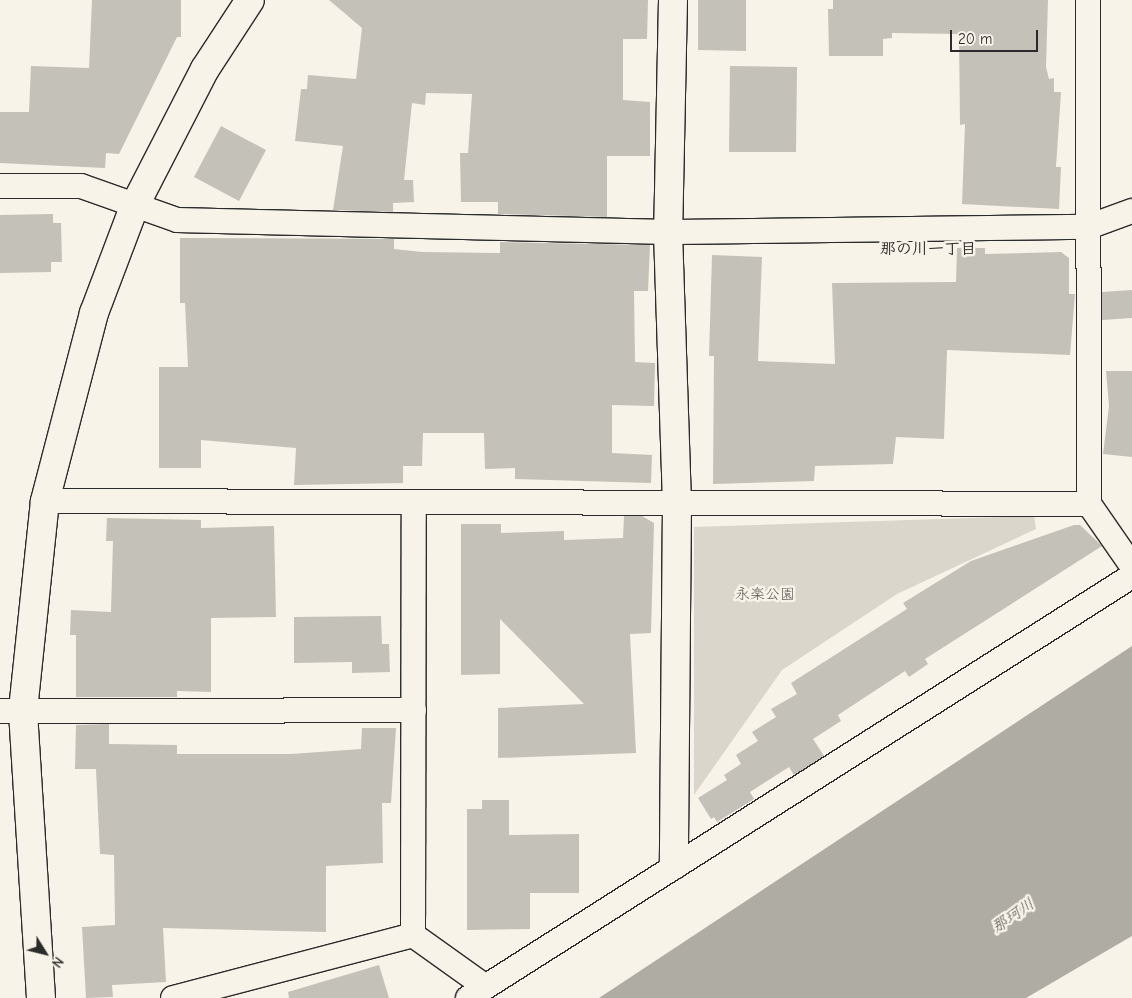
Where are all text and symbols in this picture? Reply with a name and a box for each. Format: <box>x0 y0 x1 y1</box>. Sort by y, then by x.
scale bar <box>952 20 1040 52</box>
text: 20 m <box>958 30 992 48</box>
district label: 那の川一丁目 <box>880 239 976 259</box>
park label: 永楽公園 <box>735 586 795 604</box>
water label: 那珂川 <box>988 894 1038 938</box>
north arrow <box>20 928 70 978</box>
text: N <box>48 953 67 971</box>

